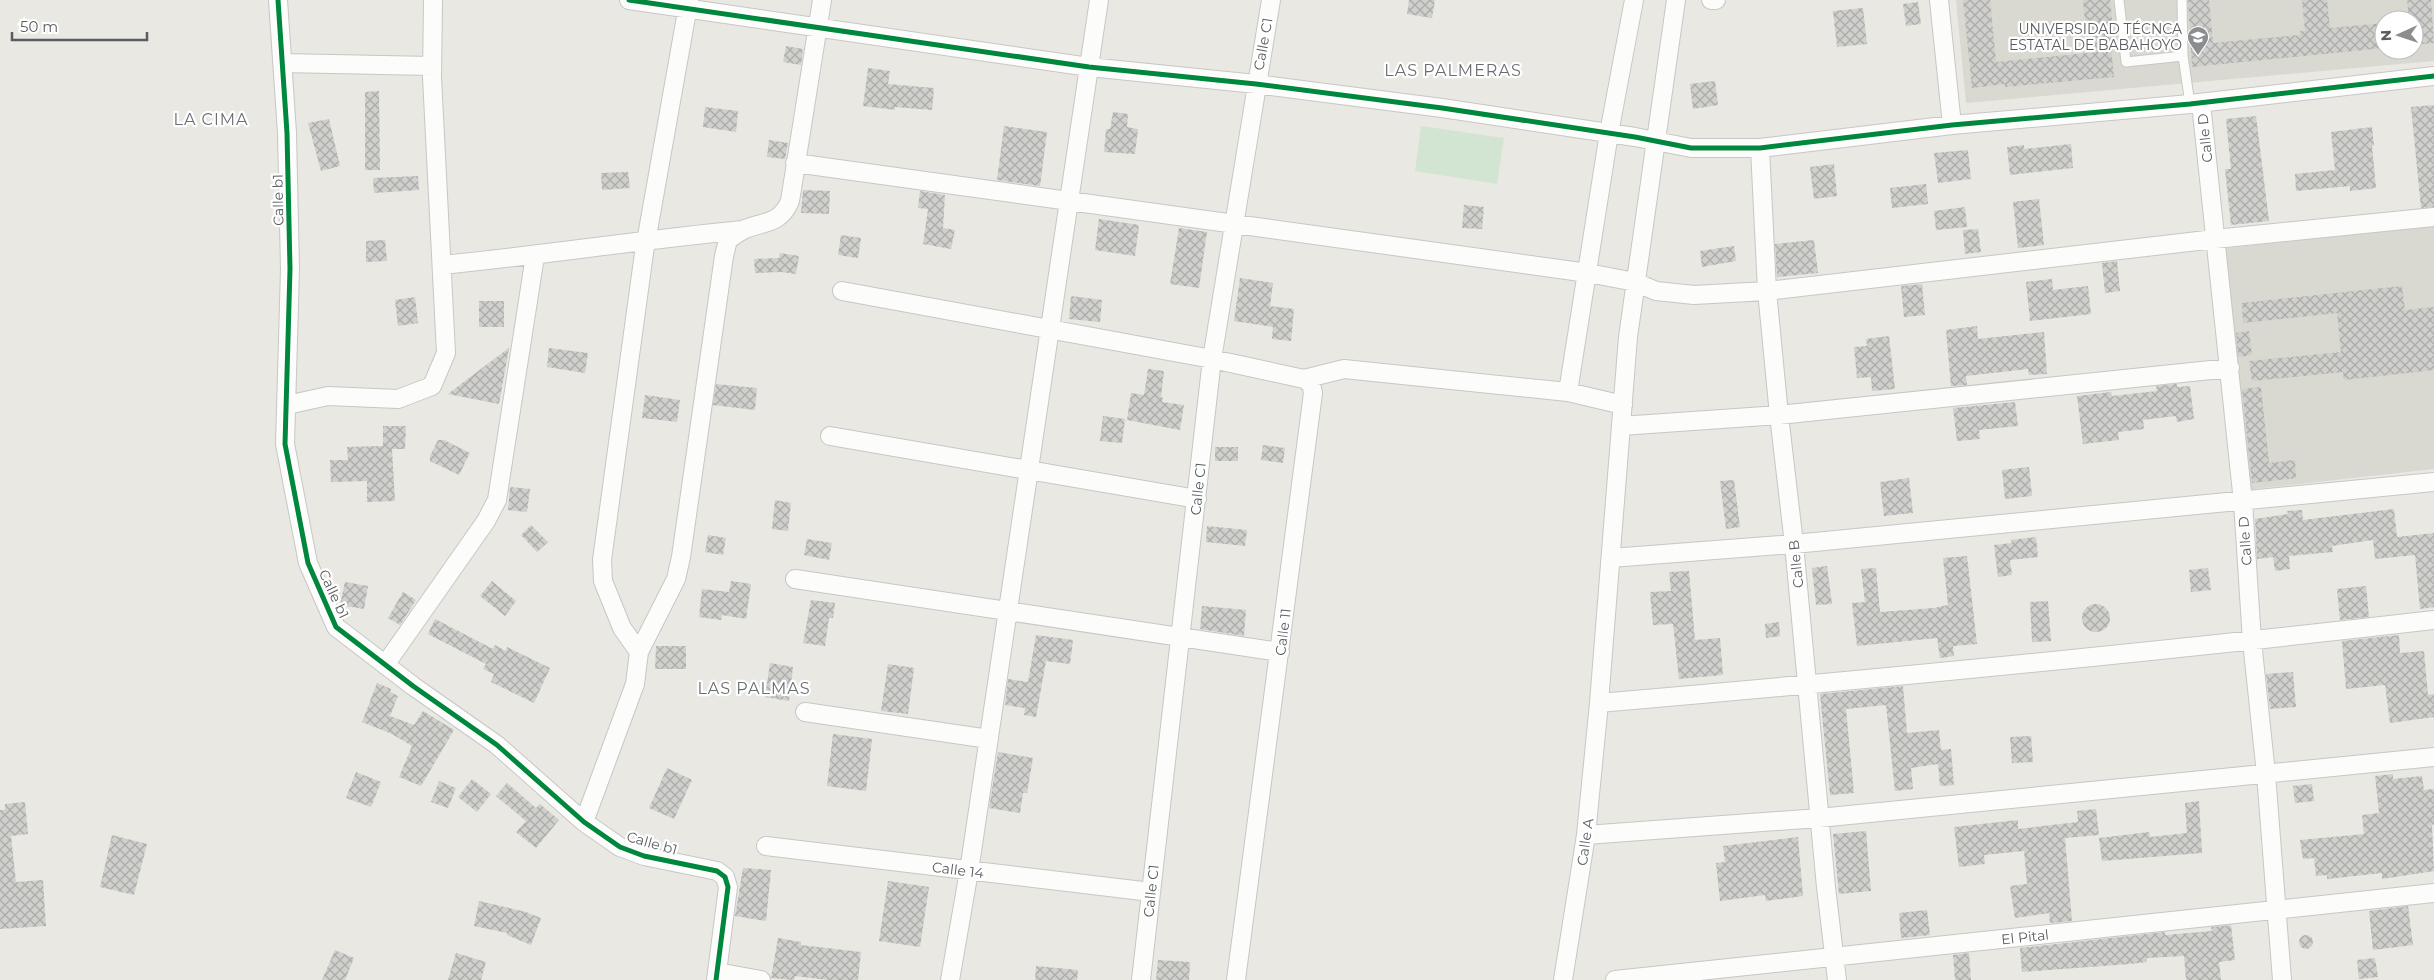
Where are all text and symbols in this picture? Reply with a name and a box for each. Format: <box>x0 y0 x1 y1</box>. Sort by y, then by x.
scale bar <box>12 10 148 42</box>
north arrow <box>2374 10 2424 60</box>
street label: Calle C1 <box>1250 16 1276 72</box>
text: 50 m <box>20 17 58 36</box>
place label: UNIVERSIDAD TÉCNCA ESTATAL DE BABAHOYO <box>2009 20 2183 54</box>
school or university icon: UNIVERSIDAD TÉCNCA ESTATAL DE BABAHOYO <box>2186 25 2210 56</box>
text: N <box>2377 30 2395 42</box>
district label: LAS PALMERAS <box>1384 61 1522 80</box>
district label: LA CIMA <box>173 110 249 129</box>
street label: Calle D <box>2193 113 2217 163</box>
street label: Calle b1 <box>269 174 287 226</box>
street label: Calle C1 <box>1186 462 1210 516</box>
street label: Calle D <box>2234 516 2256 566</box>
street label: Calle B <box>1785 539 1807 589</box>
street label: Calle b1 <box>315 567 353 621</box>
street label: Calle 11 <box>1271 607 1295 657</box>
district label: LAS PALMAS <box>697 679 811 698</box>
street label: Calle A <box>1573 816 1597 867</box>
street label: Calle b1 <box>625 827 679 859</box>
street label: Calle 14 <box>931 858 986 882</box>
street label: Calle C1 <box>1139 864 1163 918</box>
street label: El Pital <box>2000 926 2050 948</box>

